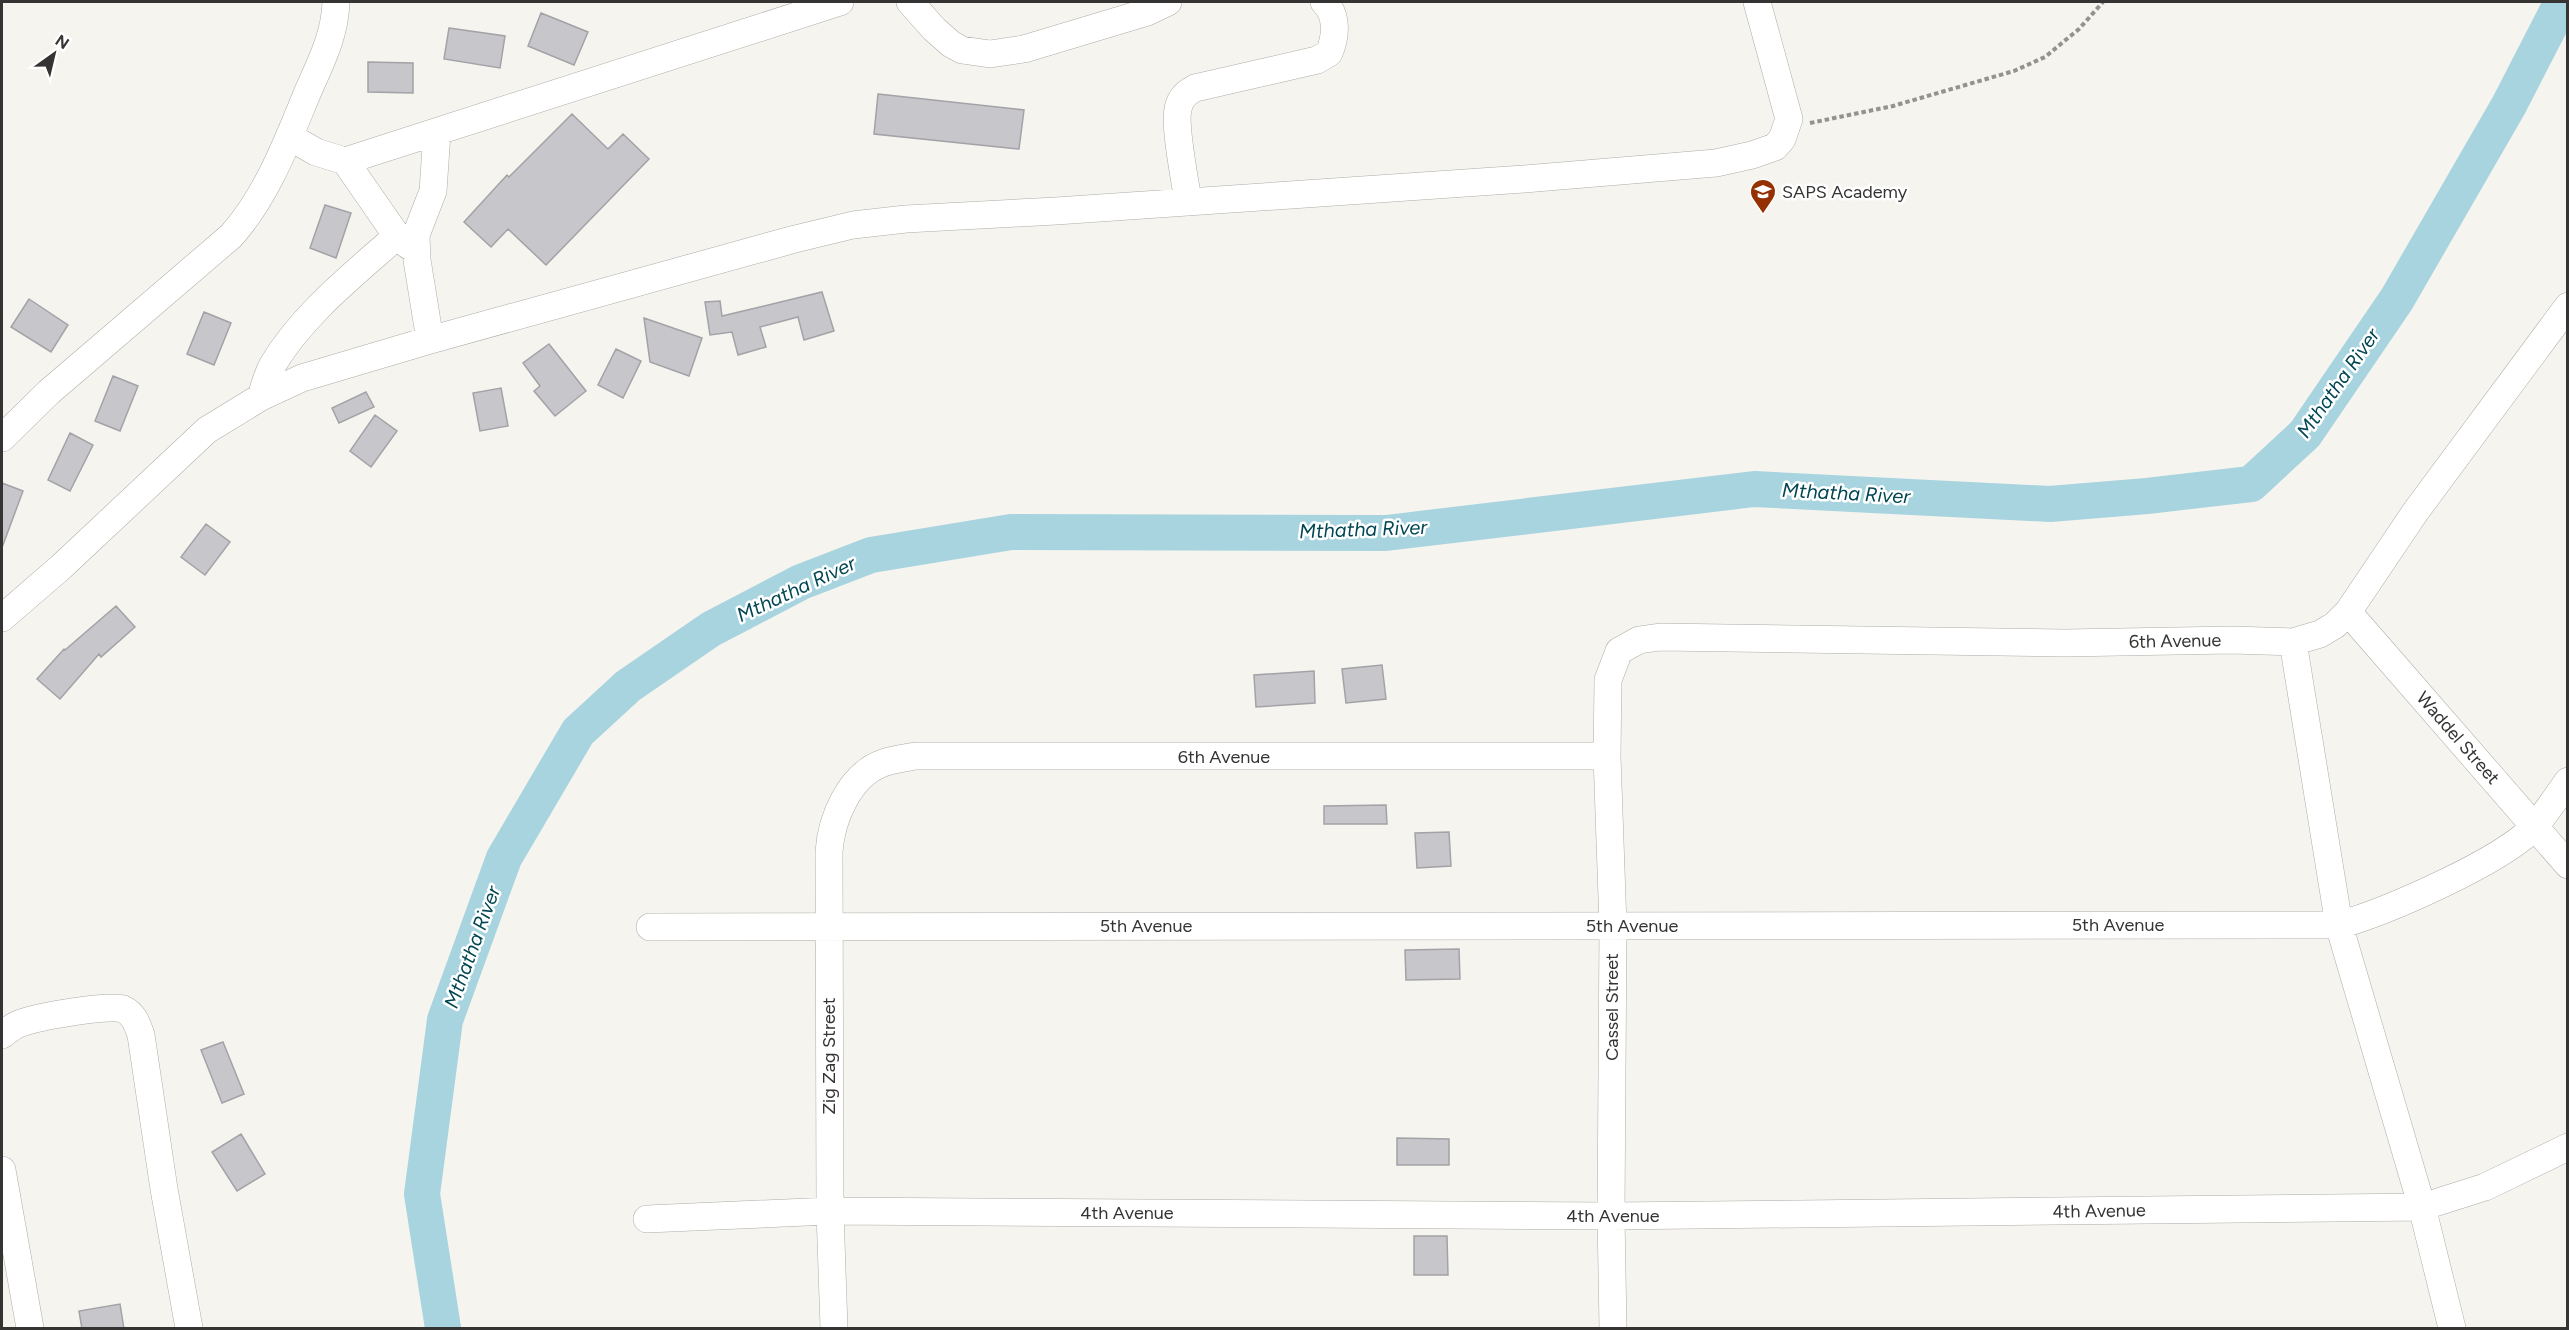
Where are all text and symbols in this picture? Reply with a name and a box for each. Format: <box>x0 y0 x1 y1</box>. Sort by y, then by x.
north arrow <box>24 24 84 84</box>
text: N <box>52 31 73 53</box>
school or university icon: SAPS Academy <box>1748 177 1778 215</box>
place label: SAPS Academy <box>1782 181 1908 203</box>
water label: Mthatha River <box>2291 323 2385 442</box>
water label: Mthatha River <box>1781 478 1912 508</box>
water label: Mthatha River <box>1298 515 1429 543</box>
water label: Mthatha River <box>733 551 860 627</box>
street label: 6th Avenue <box>2129 629 2222 653</box>
street label: Waddel Street <box>2412 687 2504 789</box>
street label: 6th Avenue <box>1178 746 1270 768</box>
water label: Mthatha River <box>439 882 506 1011</box>
street label: 5th Avenue <box>2072 914 2164 936</box>
street label: 5th Avenue <box>1100 915 1192 937</box>
street label: 5th Avenue <box>1586 915 1678 937</box>
street label: Cassel Street <box>1601 953 1623 1061</box>
street label: Zig Zag Street <box>818 997 840 1114</box>
street label: 4th Avenue <box>2052 1199 2146 1223</box>
street label: 4th Avenue <box>1080 1202 1174 1224</box>
street label: 4th Avenue <box>1566 1205 1660 1227</box>

